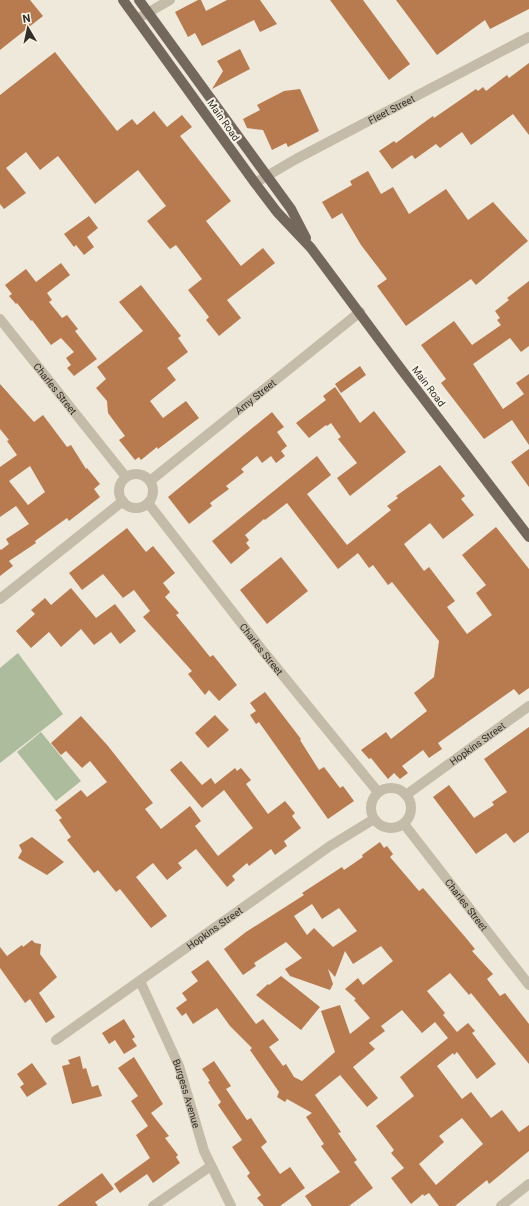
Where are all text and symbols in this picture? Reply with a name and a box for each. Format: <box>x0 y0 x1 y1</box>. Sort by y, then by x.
north arrow <box>8 8 48 48</box>
text: N <box>22 12 32 26</box>
street label: Fleet Street <box>366 93 417 126</box>
street label: Main Road <box>205 98 242 143</box>
street label: Charles Street <box>31 361 79 417</box>
street label: Main Road <box>410 364 447 409</box>
street label: Amy Street <box>233 377 278 416</box>
street label: Charles Street <box>238 621 285 677</box>
street label: Hopkins Street <box>448 720 507 768</box>
street label: Charles Street <box>443 877 490 933</box>
street label: Hopkins Street <box>185 905 245 952</box>
street label: Burgess Avenue <box>171 1057 202 1129</box>

